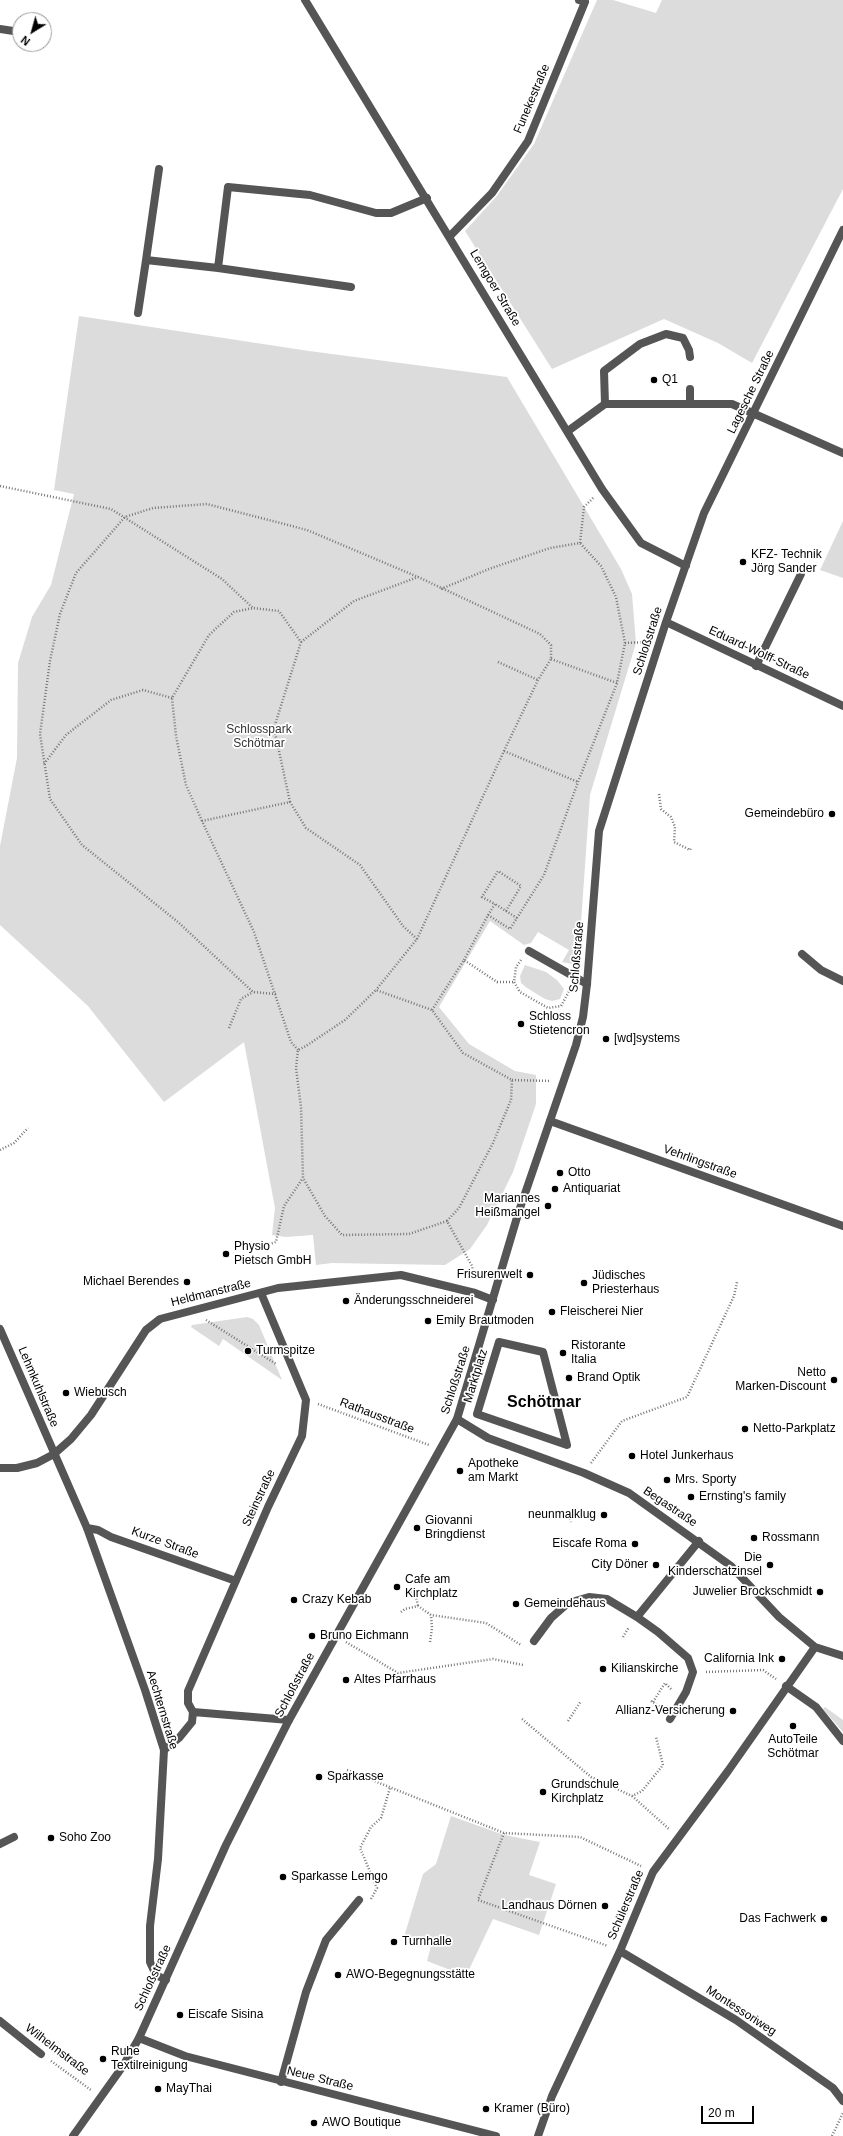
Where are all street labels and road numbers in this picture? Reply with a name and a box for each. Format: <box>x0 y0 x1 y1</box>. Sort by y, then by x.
street label: Funekestraße <box>511 62 553 136</box>
street label: Lemgoer Straße <box>466 247 524 329</box>
street label: Lagesche Straße <box>724 348 778 436</box>
street label: Schloßstraße <box>630 605 666 677</box>
street label: Eduard-Wolff-Straße <box>706 623 812 683</box>
street label: Schloßstraße <box>567 921 587 993</box>
street label: Vehrlingstraße <box>661 1142 739 1182</box>
street label: Heldmanstraße <box>169 1276 253 1310</box>
street label: Schloßstraße <box>438 1344 474 1416</box>
street label: Lehmkuhlstraße <box>15 1345 61 1429</box>
street label: Marktplatz <box>461 1347 491 1405</box>
street label: Rathausstraße <box>338 1395 416 1437</box>
street label: Steinstraße <box>240 1467 278 1529</box>
street label: Begastraße <box>640 1484 700 1530</box>
street label: Kurze Straße <box>129 1524 201 1562</box>
street label: Schloßstraße <box>272 1650 318 1720</box>
street label: Aechternstraße <box>143 1669 181 1751</box>
street label: Schülerstraße <box>605 1868 647 1942</box>
street label: Schloßstraße <box>131 1943 175 2013</box>
street label: Montessoriweg <box>703 1983 779 2039</box>
street label: Wilhelmstraße <box>22 2021 92 2079</box>
street label: Neue Straße <box>285 2064 355 2094</box>

